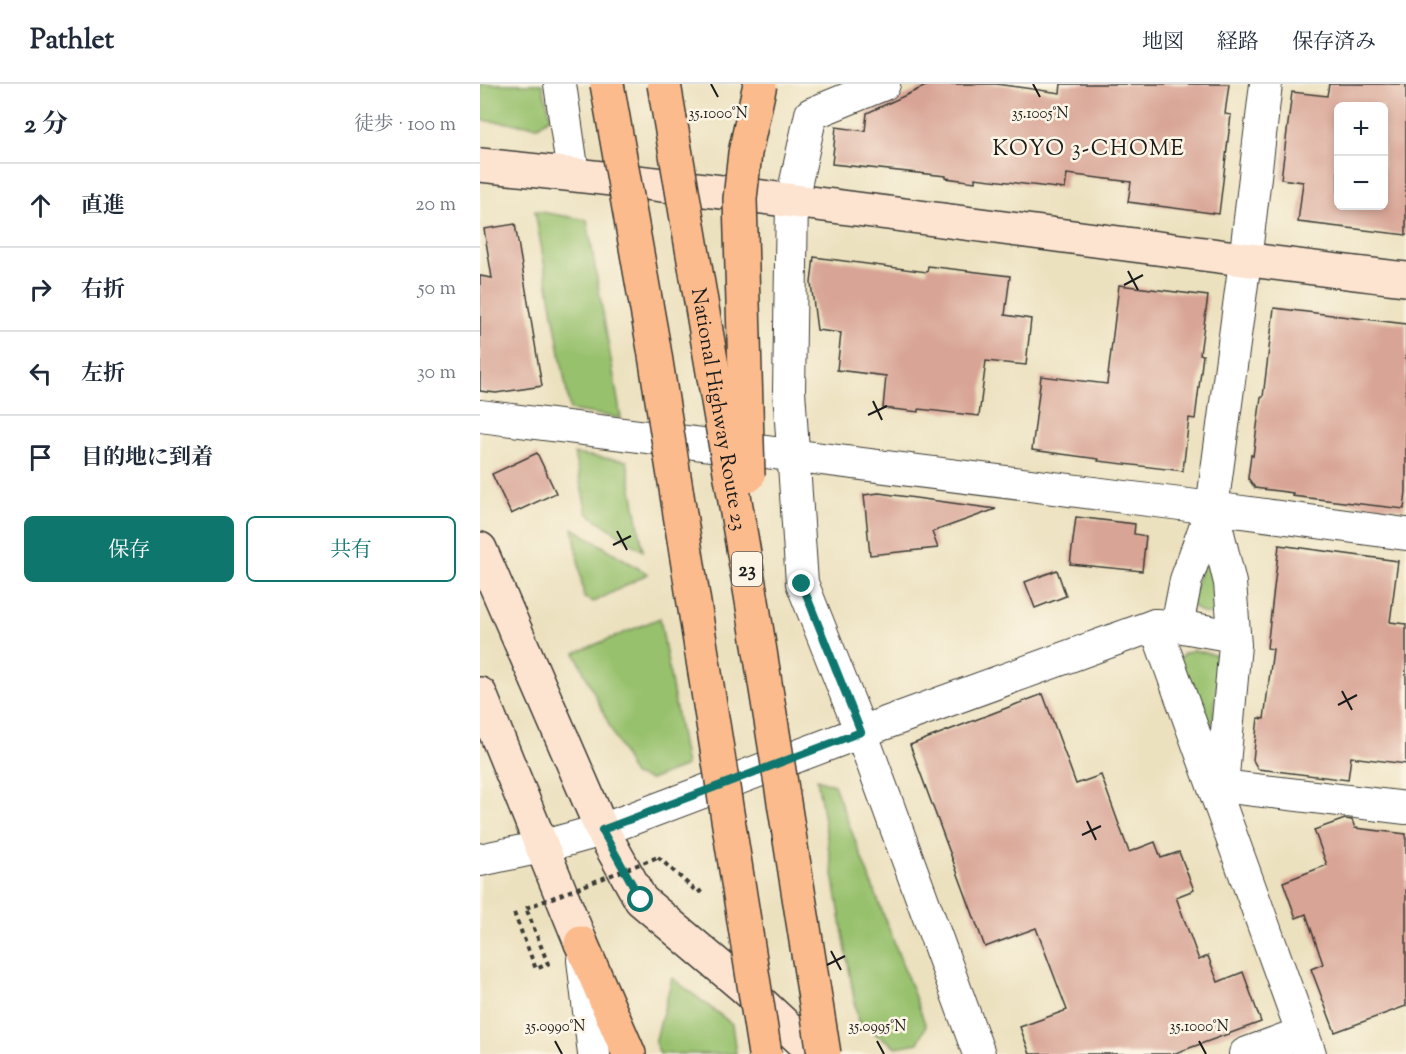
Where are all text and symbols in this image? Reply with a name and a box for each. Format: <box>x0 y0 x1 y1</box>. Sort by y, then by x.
text: Pathlet <box>30 21 114 61</box>
text: 地図 <box>1142 28 1184 58</box>
text: 経路 <box>1217 28 1259 58</box>
text: 保存済み <box>1292 28 1376 58</box>
map controls <box>1334 102 1388 210</box>
button: + <box>1334 102 1388 156</box>
text: 35.1000°N <box>688 104 748 125</box>
text: 35.1005°N <box>1012 104 1068 125</box>
text: 2 分 <box>24 107 68 144</box>
text: 徒歩 · 100 m <box>354 111 456 140</box>
district label: KOYO 3-CHOME <box>993 134 1185 166</box>
button: − <box>1334 156 1388 210</box>
icon: ahead <box>24 189 57 222</box>
text: 直進 <box>81 191 125 223</box>
text: 20 m <box>415 191 456 220</box>
icon: right <box>24 273 57 306</box>
text: 右折 <box>81 275 125 307</box>
text: 50 m <box>418 275 456 304</box>
street label: National Highway Route 23 <box>682 286 753 533</box>
icon: left <box>24 357 57 390</box>
text: 左折 <box>81 359 125 391</box>
text: 30 m <box>417 359 456 388</box>
icon: arrive <box>24 441 57 474</box>
text: 目的地に到着 <box>81 443 213 475</box>
button: 保存 <box>24 516 234 582</box>
button: 共有 <box>246 516 456 582</box>
road number: 23 <box>732 552 762 586</box>
route end <box>788 570 814 596</box>
route start <box>627 886 653 912</box>
text: 35.0990°N <box>525 1017 585 1038</box>
text: 35.0995°N <box>848 1017 906 1038</box>
text: 35.1000°N <box>1169 1017 1229 1038</box>

